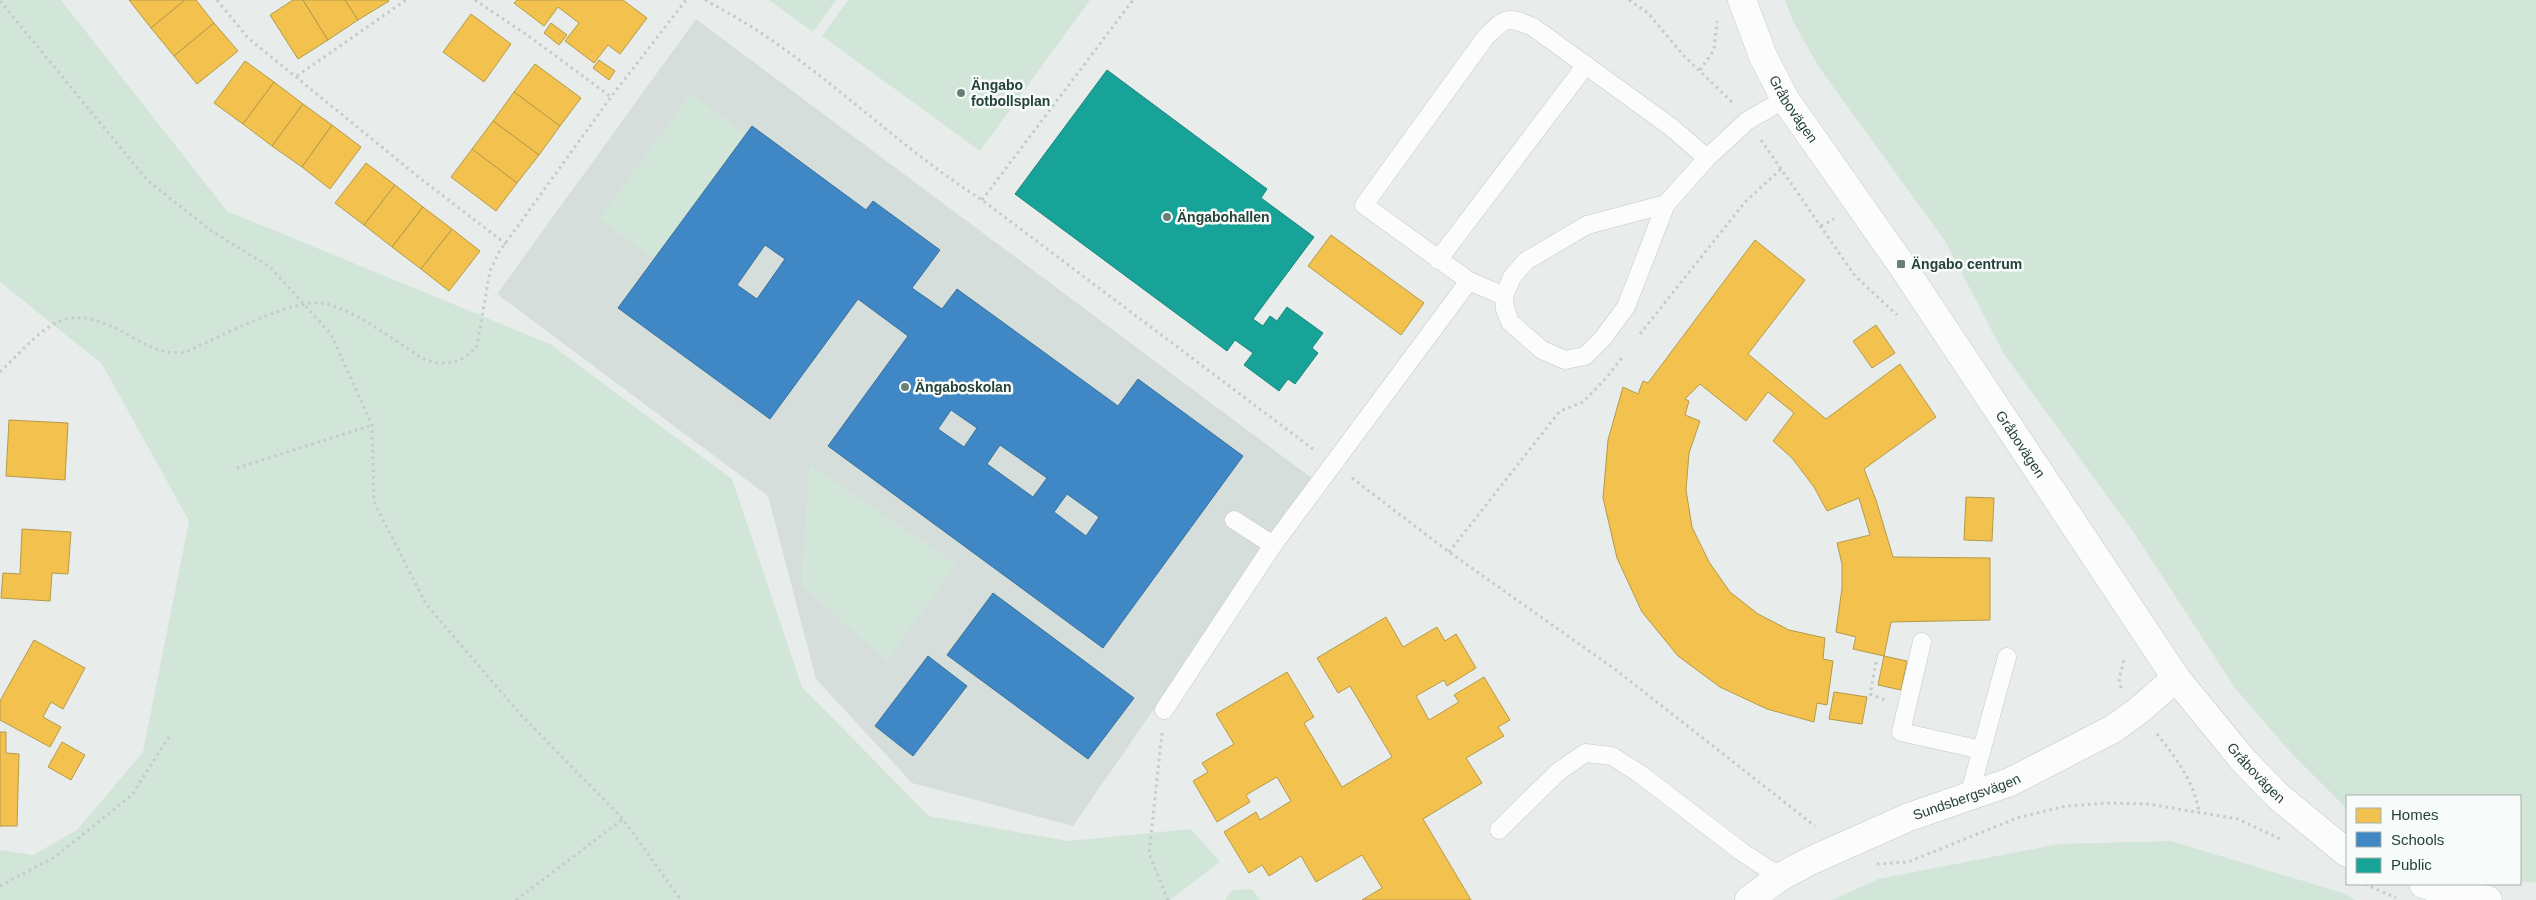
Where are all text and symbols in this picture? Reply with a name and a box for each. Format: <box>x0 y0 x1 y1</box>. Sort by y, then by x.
street label: Gråbovägen <box>1766 72 1821 146</box>
place label: Ängabo fotbollsplan <box>971 77 1050 109</box>
marker: Ängabo fotbollsplan <box>955 87 967 99</box>
place label: Ängabohallen <box>1177 209 1270 225</box>
marker: Ängabohallen <box>1161 211 1173 223</box>
place label: Ängabo centrum <box>1911 256 2022 272</box>
marker: Ängabo centrum <box>1895 258 1907 270</box>
place label: Ängaboskolan <box>915 379 1011 395</box>
marker: Ängaboskolan <box>899 381 911 393</box>
street label: Gråbovägen <box>1993 408 2049 481</box>
street label: Gråbovägen <box>2224 739 2288 806</box>
street label: Sundsbergsvägen <box>1911 770 2023 823</box>
legend <box>2346 795 2521 885</box>
text: Homes <box>2391 806 2439 823</box>
text: Schools <box>2391 831 2444 848</box>
text: Public <box>2391 856 2432 873</box>

